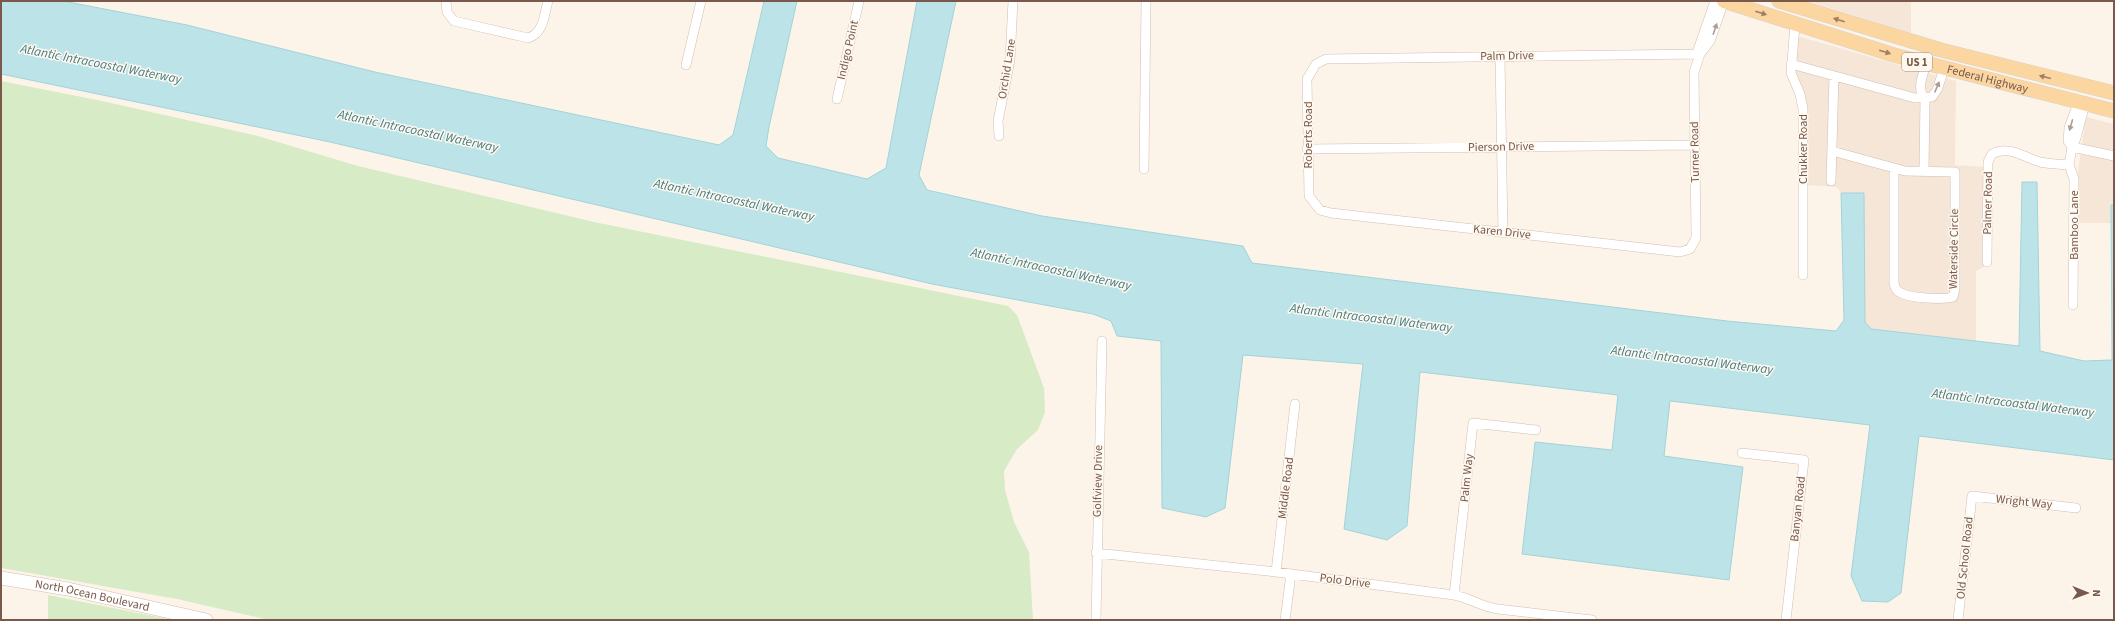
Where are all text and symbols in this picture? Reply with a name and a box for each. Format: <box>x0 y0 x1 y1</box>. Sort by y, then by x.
one-way arrow <box>1755 10 1767 16</box>
one-way arrow <box>1832 17 1844 23</box>
street label: Indigo Point <box>833 19 863 81</box>
one-way arrow <box>1712 23 1718 35</box>
street label: Orchid Lane <box>994 38 1020 100</box>
water label: Atlantic Intracoastal Waterway <box>18 39 184 89</box>
street label: Palm Drive <box>1480 47 1534 65</box>
one-way arrow <box>1879 49 1891 55</box>
road number: US 1 <box>1902 53 1932 71</box>
street label: Federal Highway <box>1945 60 2030 97</box>
one-way arrow <box>2039 74 2051 80</box>
one-way arrow <box>1935 80 1941 92</box>
street label: Roberts Road <box>1300 101 1317 169</box>
water label: Atlantic Intracoastal Waterway <box>335 105 501 157</box>
street label: Chukker Road <box>1795 114 1812 184</box>
one-way arrow <box>2068 119 2074 131</box>
street label: Turner Road <box>1686 121 1704 183</box>
street label: Pierson Drive <box>1468 138 1534 156</box>
street label: Palmer Road <box>1979 171 1997 235</box>
water label: Atlantic Intracoastal Waterway <box>651 174 817 226</box>
street label: Bamboo Lane <box>2066 190 2083 260</box>
street label: Waterside Circle <box>1945 209 1963 289</box>
street label: Karen Drive <box>1472 221 1532 243</box>
water label: Atlantic Intracoastal Waterway <box>968 243 1134 295</box>
water label: Atlantic Intracoastal Waterway <box>1288 299 1454 337</box>
water label: Atlantic Intracoastal Waterway <box>1609 341 1775 379</box>
water label: Atlantic Intracoastal Waterway <box>1930 384 2096 422</box>
street label: Golfview Drive <box>1089 445 1107 517</box>
street label: Palm Way <box>1456 453 1478 503</box>
street label: Middle Road <box>1274 456 1298 520</box>
street label: Banyan Road <box>1786 475 1810 543</box>
street label: Wright Way <box>1995 491 2053 513</box>
street label: Old School Road <box>1952 516 1978 600</box>
street label: Polo Drive <box>1319 569 1371 593</box>
north arrow <box>2067 573 2107 613</box>
street label: North Ocean Boulevard <box>34 575 151 616</box>
text: N <box>2089 589 2104 597</box>

